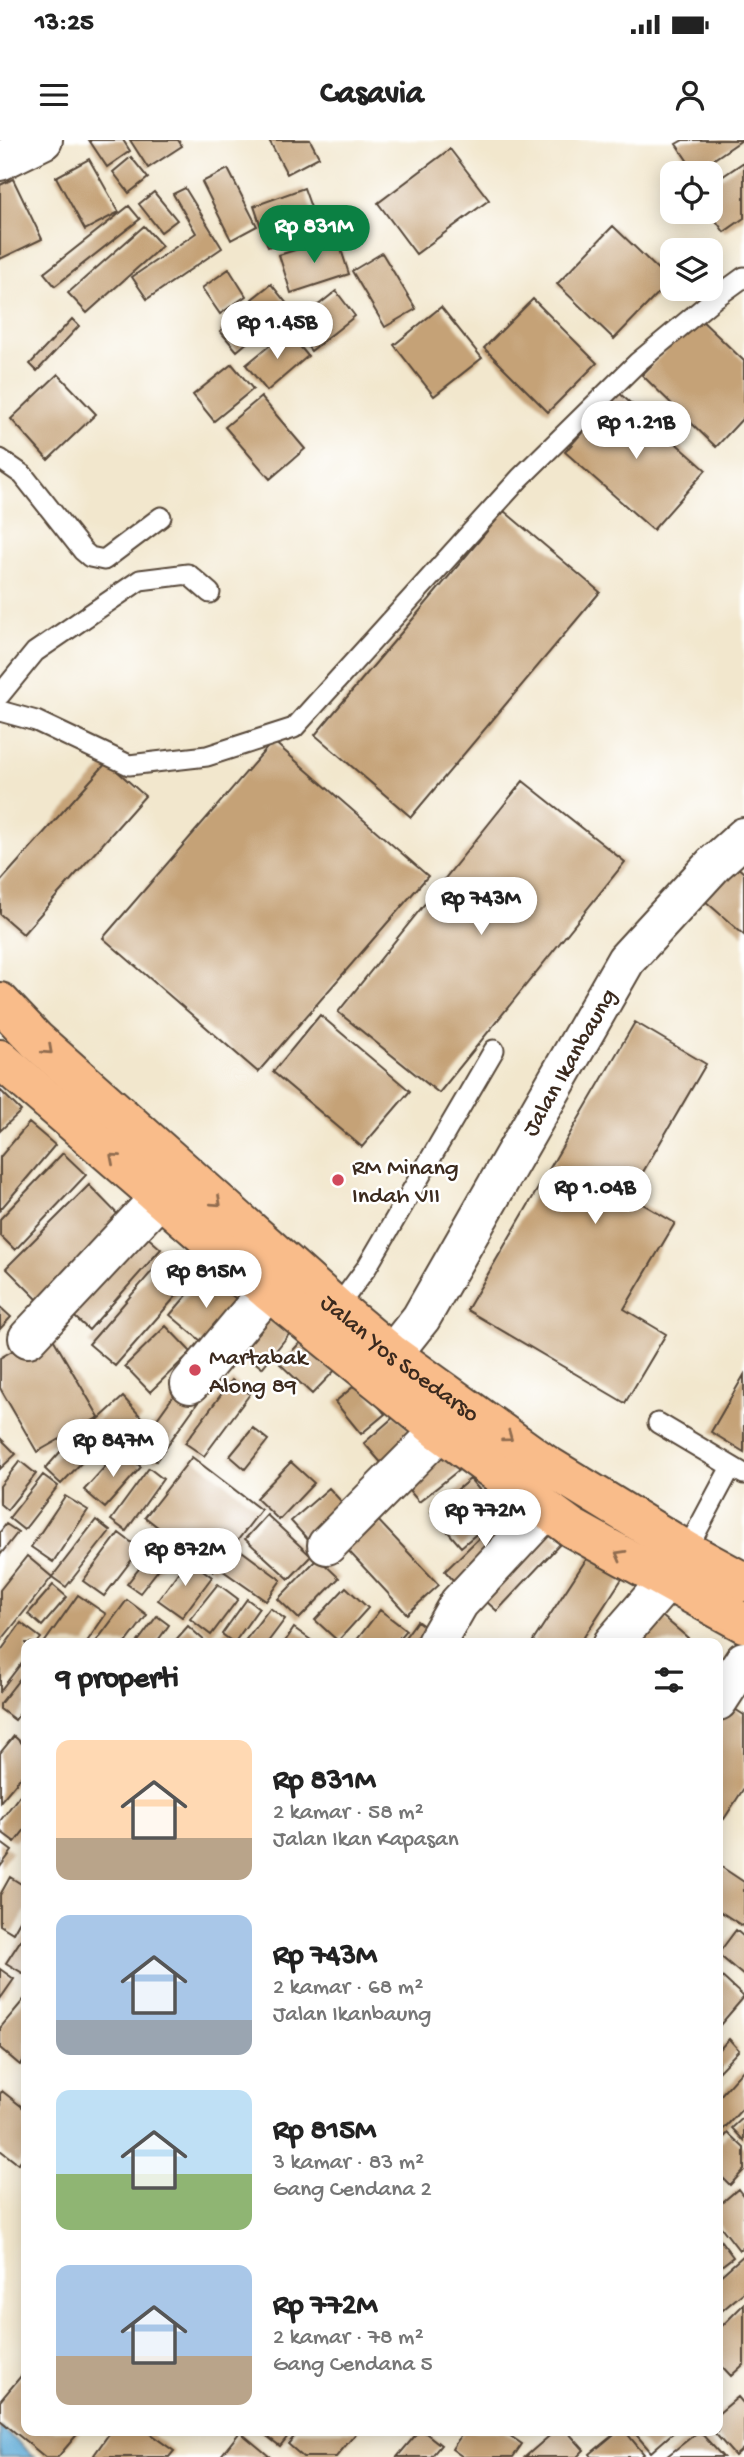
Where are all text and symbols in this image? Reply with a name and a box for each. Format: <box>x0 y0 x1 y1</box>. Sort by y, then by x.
text: 13:25 <box>35 9 94 40</box>
icon: menu <box>35 76 73 114</box>
text: Casavia <box>320 76 424 114</box>
icon: person <box>671 76 709 114</box>
map controls <box>660 161 723 301</box>
button: locate <box>660 161 723 224</box>
pin: Rp 831M <box>249 206 379 265</box>
text: Rp 831M <box>275 214 353 241</box>
button: layers <box>660 238 723 301</box>
pin: Rp 1.45B <box>205 302 349 361</box>
text: Rp 1.45B <box>237 310 317 337</box>
pin: Rp 1.21B <box>564 402 708 461</box>
text: Rp 1.21B <box>597 410 675 437</box>
pin: Rp 743M <box>416 878 546 937</box>
text: Rp 743M <box>441 886 521 913</box>
street label: Jalan Ikanbaung <box>517 984 625 1142</box>
one-way arrow <box>40 1042 53 1054</box>
one-way arrow <box>109 1154 122 1166</box>
place label: RM Minang Indah VII <box>352 1155 459 1212</box>
pin: Rp 1.04B <box>523 1166 667 1226</box>
marker: RM Minang Indah VII <box>330 1172 346 1188</box>
text: Rp 1.04B <box>554 1175 636 1202</box>
one-way arrow <box>209 1194 222 1206</box>
pin: Rp 815M <box>141 1250 271 1310</box>
text: Rp 815M <box>167 1259 245 1286</box>
street label: Jalan Yos Soedarso <box>313 1289 484 1430</box>
place label: Martabak Along 89 <box>209 1345 310 1402</box>
marker: Martabak Along 89 <box>187 1362 203 1378</box>
pin: Rp 847M <box>48 1420 178 1479</box>
text: Rp 847M <box>73 1428 153 1455</box>
one-way arrow <box>500 1429 513 1442</box>
pin: Rp 772M <box>420 1490 550 1549</box>
text: Rp 772M <box>445 1498 525 1525</box>
pin: Rp 872M <box>120 1528 250 1588</box>
text: Rp 872M <box>145 1537 225 1564</box>
one-way arrow <box>614 1550 627 1563</box>
icon: filters <box>650 1661 688 1699</box>
text: 9 properti <box>56 1663 179 1698</box>
text: Rp 831M <box>273 1765 376 1800</box>
icon: home <box>112 1768 196 1852</box>
text: 2 kamar · 58 m² <box>273 1800 424 1827</box>
text: Jalan Ikan Kapasan <box>273 1827 459 1854</box>
text: Rp 743M <box>273 1940 377 1975</box>
icon: home <box>112 1943 196 2027</box>
text: 2 kamar · 68 m² <box>273 1975 423 2002</box>
text: Jalan Ikanbaung <box>273 2002 431 2029</box>
text: Rp 815M <box>273 2115 376 2150</box>
icon: home <box>112 2118 196 2202</box>
text: 3 kamar · 83 m² <box>273 2150 424 2177</box>
text: Gang Cendana 2 <box>273 2177 432 2204</box>
text: Rp 772M <box>273 2290 377 2325</box>
icon: home <box>112 2293 196 2377</box>
text: 2 kamar · 78 m² <box>273 2325 424 2352</box>
text: Gang Cendana 5 <box>273 2352 432 2379</box>

